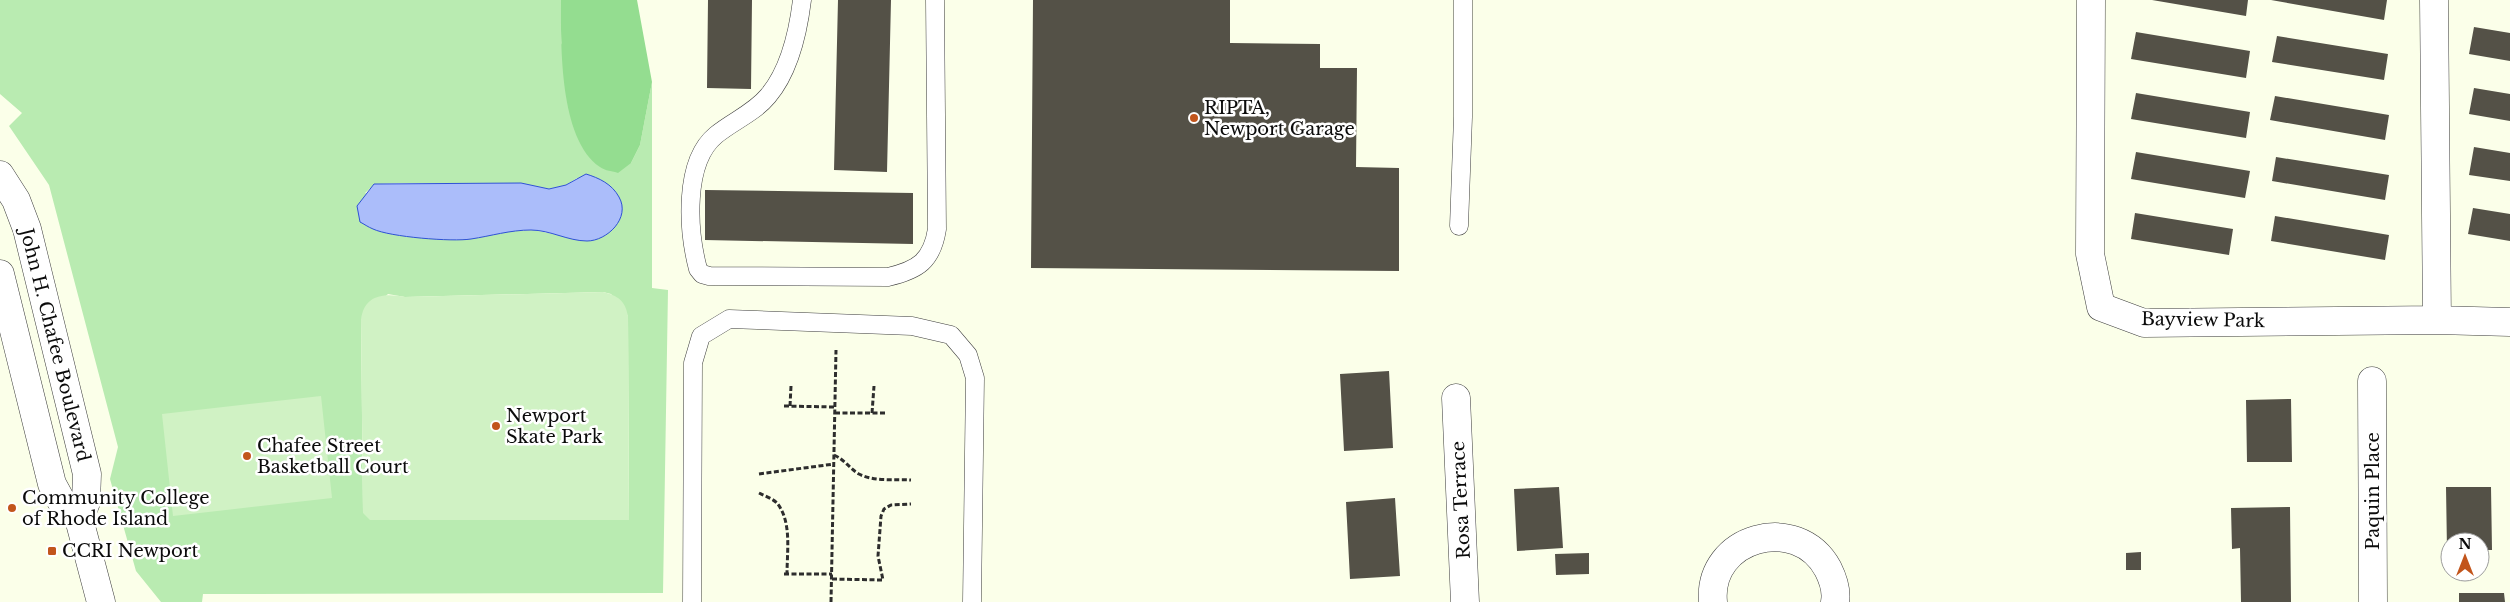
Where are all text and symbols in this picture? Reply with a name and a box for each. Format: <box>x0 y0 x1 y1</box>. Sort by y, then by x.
place label: RIPTA, Newport Garage <box>1204 97 1355 140</box>
marker: RIPTA, Newport Garage <box>1188 112 1200 124</box>
street label: John H. Chafee Boulevard <box>15 224 95 464</box>
street label: Bayview Park <box>2141 308 2265 332</box>
place label: Newport Skate Park <box>506 405 603 448</box>
marker: Newport Skate Park <box>490 420 502 432</box>
street label: Paquin Place <box>2362 432 2384 550</box>
place label: Chafee Street Basketball Court <box>257 435 409 478</box>
street label: Rosa Terrace <box>1447 440 1475 560</box>
marker: Chafee Street Basketball Court <box>241 450 253 462</box>
place label: Community College of Rhode Island <box>22 487 210 530</box>
marker: Community College of Rhode Island <box>6 502 18 514</box>
north arrow <box>2440 532 2490 582</box>
text: N <box>2458 535 2472 553</box>
place label: CCRI Newport <box>62 540 198 562</box>
marker: CCRI Newport <box>46 545 58 557</box>

